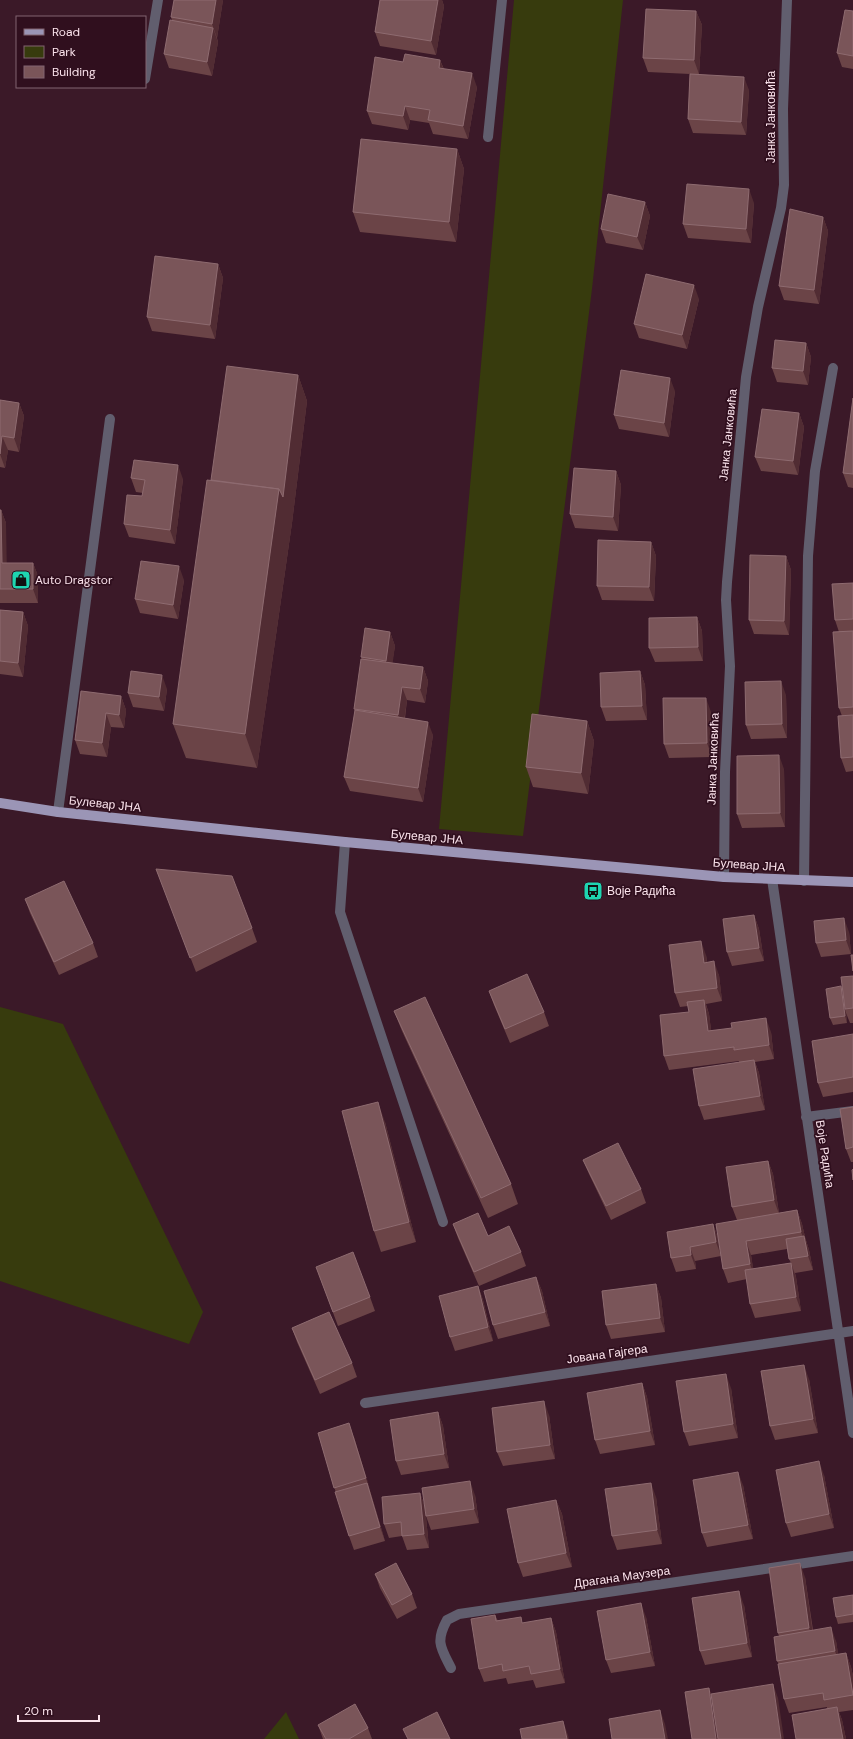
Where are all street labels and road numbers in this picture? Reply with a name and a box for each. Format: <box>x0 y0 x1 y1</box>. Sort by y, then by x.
street label: Јанка Јанковића <box>763 70 779 163</box>
street label: Јанка Јанковића <box>715 388 741 482</box>
street label: Јанка Јанковића <box>703 712 723 805</box>
street label: Булевар ЈНА <box>68 792 142 816</box>
street label: Булевар ЈНА <box>390 826 464 848</box>
street label: Булевар ЈНА <box>712 854 786 876</box>
street label: Воје Радића <box>812 1119 838 1189</box>
street label: Јована Гајгера <box>566 1340 649 1368</box>
street label: Драгана Маузера <box>573 1562 671 1592</box>

